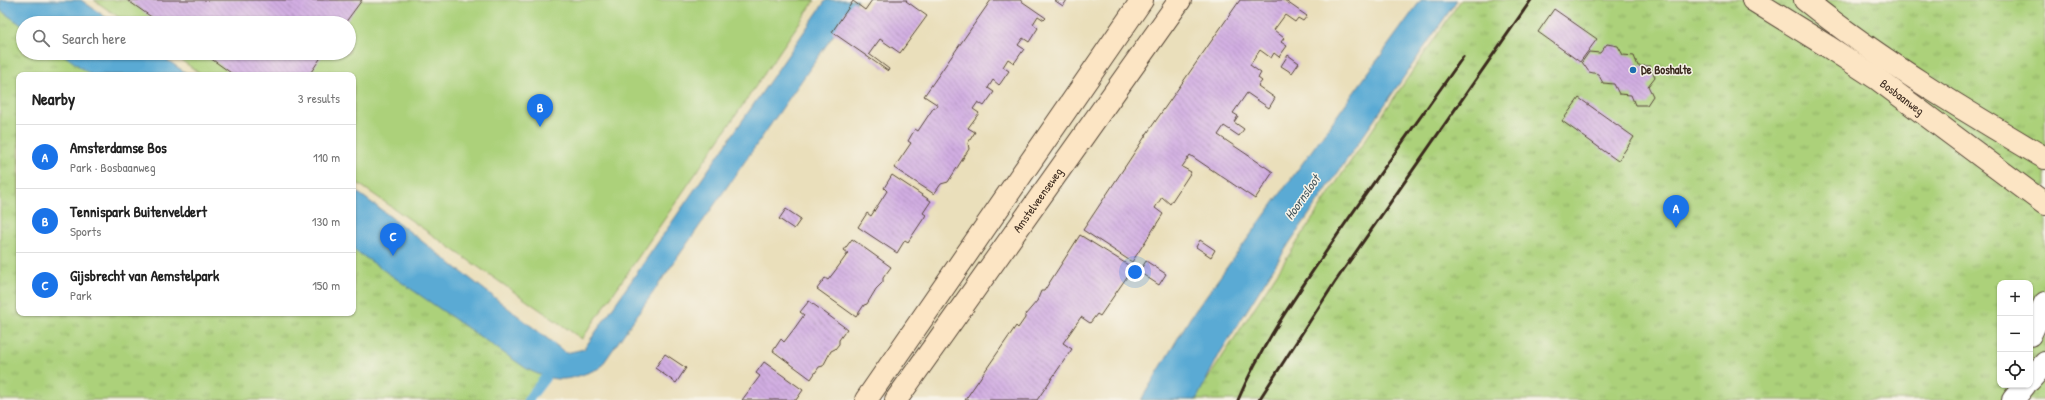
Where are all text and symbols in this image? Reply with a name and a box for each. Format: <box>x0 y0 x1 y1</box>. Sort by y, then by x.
search box <box>16 16 356 60</box>
icon: search <box>30 27 52 49</box>
text: Search here <box>62 28 126 49</box>
place label: De Boshalte <box>1641 61 1692 78</box>
marker: De Boshalte <box>1628 65 1638 75</box>
street label: Bosbaanweg <box>1877 75 1928 119</box>
text: Nearby <box>32 87 75 110</box>
text: 3 results <box>298 89 340 107</box>
pin: B <box>527 94 553 127</box>
text: Amsterdamse Bos <box>70 137 167 158</box>
text: A <box>42 148 48 166</box>
text: 110 m <box>313 148 340 166</box>
text: Park · Bosbaanweg <box>70 158 156 176</box>
street label: Amstelveenseweg <box>1009 164 1066 236</box>
water label: Hoornsloot <box>1280 169 1325 223</box>
pin: A <box>1663 195 1689 228</box>
text: Tennispark Buitenveldert <box>70 201 207 222</box>
text: B <box>42 212 48 230</box>
text: 130 m <box>312 212 340 230</box>
text: Sports <box>70 222 101 240</box>
pin: C <box>380 223 406 256</box>
your location <box>1125 262 1145 282</box>
text: Gijsbrecht van Aemstelpark <box>70 265 219 286</box>
text: C <box>41 276 49 294</box>
text: 150 m <box>312 276 340 294</box>
map controls <box>1997 280 2033 388</box>
button: + <box>1997 280 2033 316</box>
text: Park <box>70 286 92 304</box>
button: − <box>1997 316 2033 352</box>
button: locate <box>1997 352 2033 388</box>

